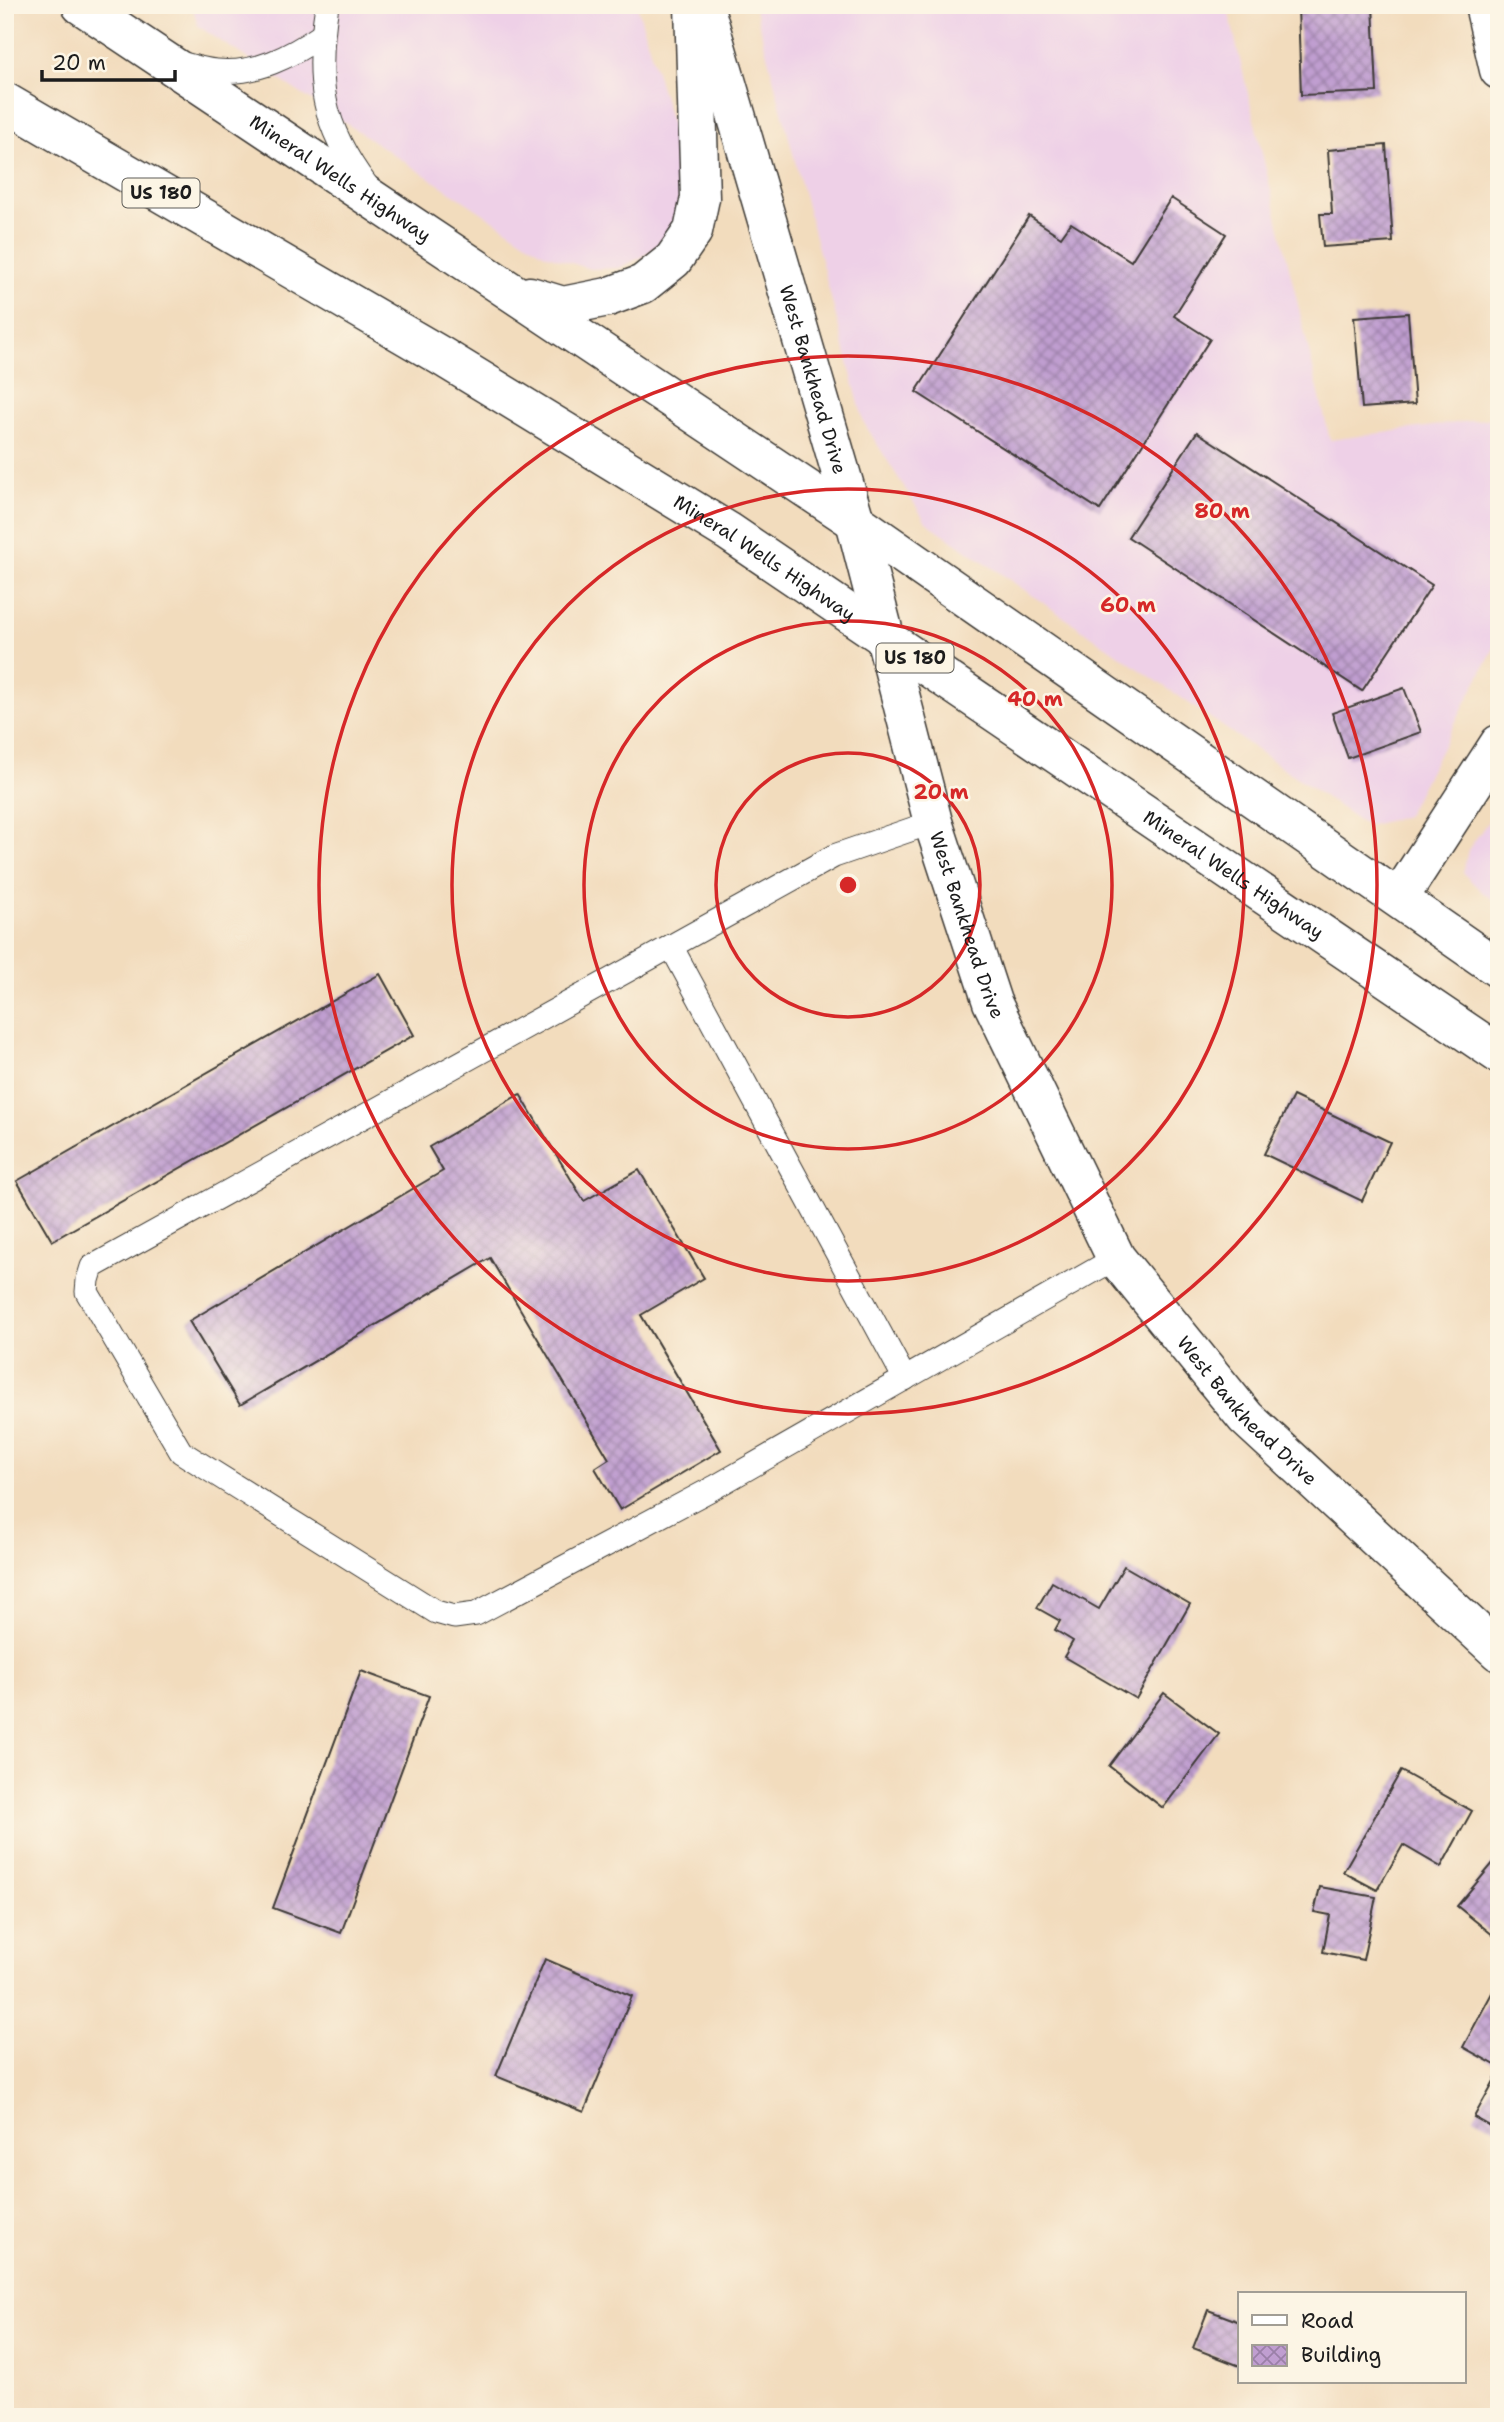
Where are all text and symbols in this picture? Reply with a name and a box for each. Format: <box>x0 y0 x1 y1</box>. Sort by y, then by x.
scale bar <box>42 38 175 82</box>
text: 20 m <box>52 49 106 77</box>
street label: Mineral Wells Highway <box>245 109 436 248</box>
road number: US 180 <box>122 178 200 208</box>
street label: West Bankhead Drive <box>774 282 853 477</box>
street label: Mineral Wells Highway <box>669 489 860 627</box>
text: 80 m <box>1194 497 1250 525</box>
text: 60 m <box>1100 591 1156 619</box>
road number: US 180 <box>876 644 954 672</box>
text: 40 m <box>1007 685 1063 713</box>
text: 20 m <box>913 778 969 806</box>
street label: Mineral Wells Highway <box>1139 804 1329 944</box>
street label: West Bankhead Drive <box>924 828 1011 1023</box>
centre of rings <box>836 873 860 897</box>
street label: West Bankhead Drive <box>1172 1331 1323 1491</box>
legend <box>1238 2292 1466 2384</box>
text: Road <box>1301 2307 1354 2335</box>
text: Building <box>1301 2341 1381 2369</box>

